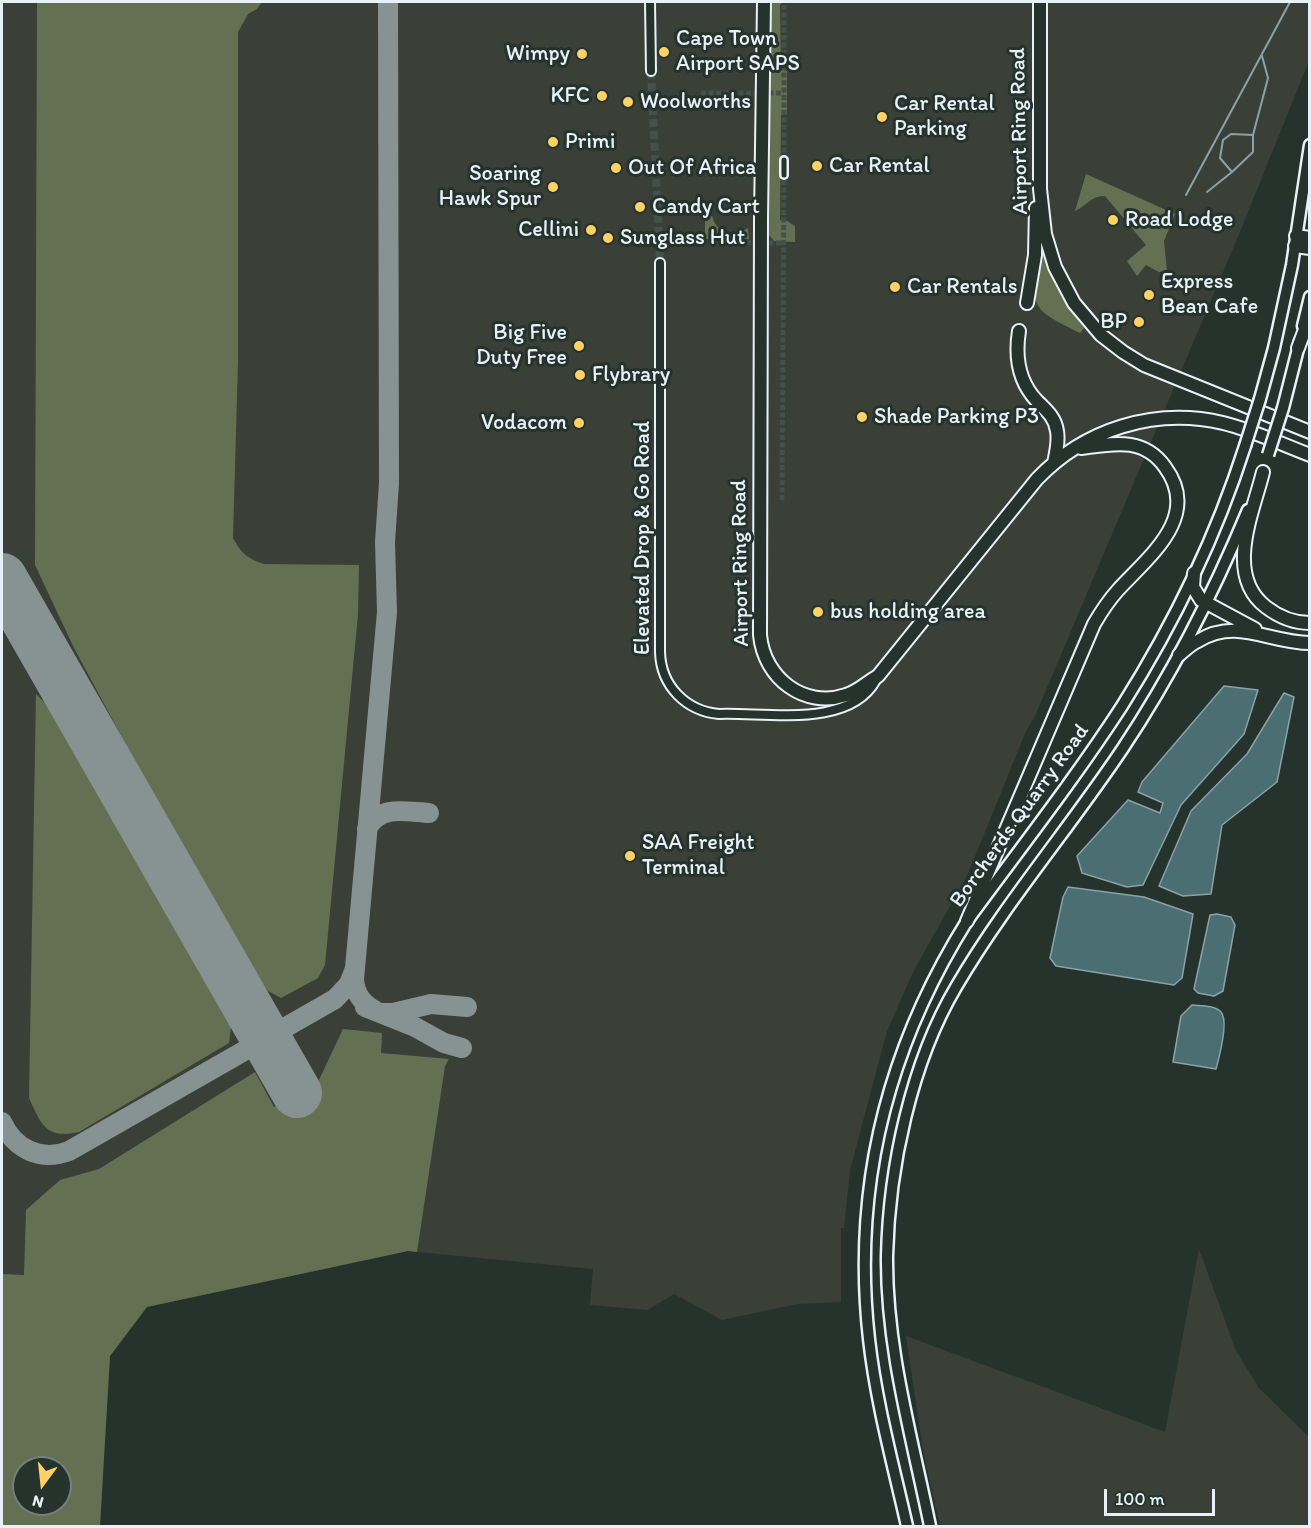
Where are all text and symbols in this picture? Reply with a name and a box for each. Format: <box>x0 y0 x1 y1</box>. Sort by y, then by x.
place label: Cape Town Airport SAPS <box>676 26 800 78</box>
place label: Wimpy <box>506 41 570 67</box>
marker: Cape Town Airport SAPS <box>657 45 671 59</box>
marker: Wimpy <box>575 47 589 61</box>
street label: Airport Ring Road <box>1005 47 1035 215</box>
place label: KFC <box>550 83 590 109</box>
marker: KFC <box>595 89 609 103</box>
place label: Woolworths <box>640 89 751 115</box>
place label: Car Rental Parking <box>894 91 995 142</box>
marker: Woolworths <box>621 95 635 109</box>
marker: Car Rental Parking <box>875 110 889 124</box>
place label: Primi <box>565 129 615 155</box>
marker: Primi <box>546 135 560 149</box>
place label: Car Rental <box>829 153 930 179</box>
place label: Out Of Africa <box>628 155 756 181</box>
marker: Car Rental <box>810 159 824 173</box>
place label: Soaring Hawk Spur <box>439 161 541 212</box>
marker: Out Of Africa <box>609 161 623 175</box>
marker: Soaring Hawk Spur <box>546 180 560 194</box>
place label: Candy Cart <box>652 194 760 220</box>
marker: Candy Cart <box>633 200 647 214</box>
place label: Road Lodge <box>1125 207 1233 233</box>
marker: Road Lodge <box>1106 213 1120 227</box>
place label: Cellini <box>518 217 579 243</box>
marker: Cellini <box>584 223 598 237</box>
place label: Sunglass Hut <box>620 225 745 251</box>
marker: Sunglass Hut <box>601 231 615 245</box>
place label: Express Bean Cafe <box>1161 269 1258 320</box>
place label: Car Rentals <box>907 274 1017 300</box>
marker: Car Rentals <box>888 280 902 294</box>
marker: Express Bean Cafe <box>1142 288 1156 302</box>
place label: BP <box>1100 309 1127 335</box>
marker: BP <box>1132 315 1146 329</box>
place label: Big Five Duty Free <box>476 320 567 372</box>
marker: Big Five Duty Free <box>572 339 586 353</box>
place label: Flybrary <box>592 362 670 388</box>
marker: Flybrary <box>573 368 587 382</box>
place label: Shade Parking P3 <box>874 404 1039 430</box>
place label: Vodacom <box>481 410 567 436</box>
marker: Shade Parking P3 <box>855 410 869 424</box>
marker: Vodacom <box>572 416 586 430</box>
street label: Elevated Drop & Go Road <box>630 421 656 655</box>
street label: Airport Ring Road <box>726 479 756 647</box>
place label: bus holding area <box>830 599 986 625</box>
marker: bus holding area <box>811 605 825 619</box>
street label: Borcherds Quarry Road <box>945 719 1095 913</box>
place label: SAA Freight Terminal <box>642 830 755 882</box>
marker: SAA Freight Terminal <box>623 849 637 863</box>
north arrow <box>12 1456 72 1516</box>
scale bar <box>1107 1477 1218 1515</box>
text: 100 m <box>1115 1488 1165 1510</box>
text: N <box>30 1491 45 1513</box>

